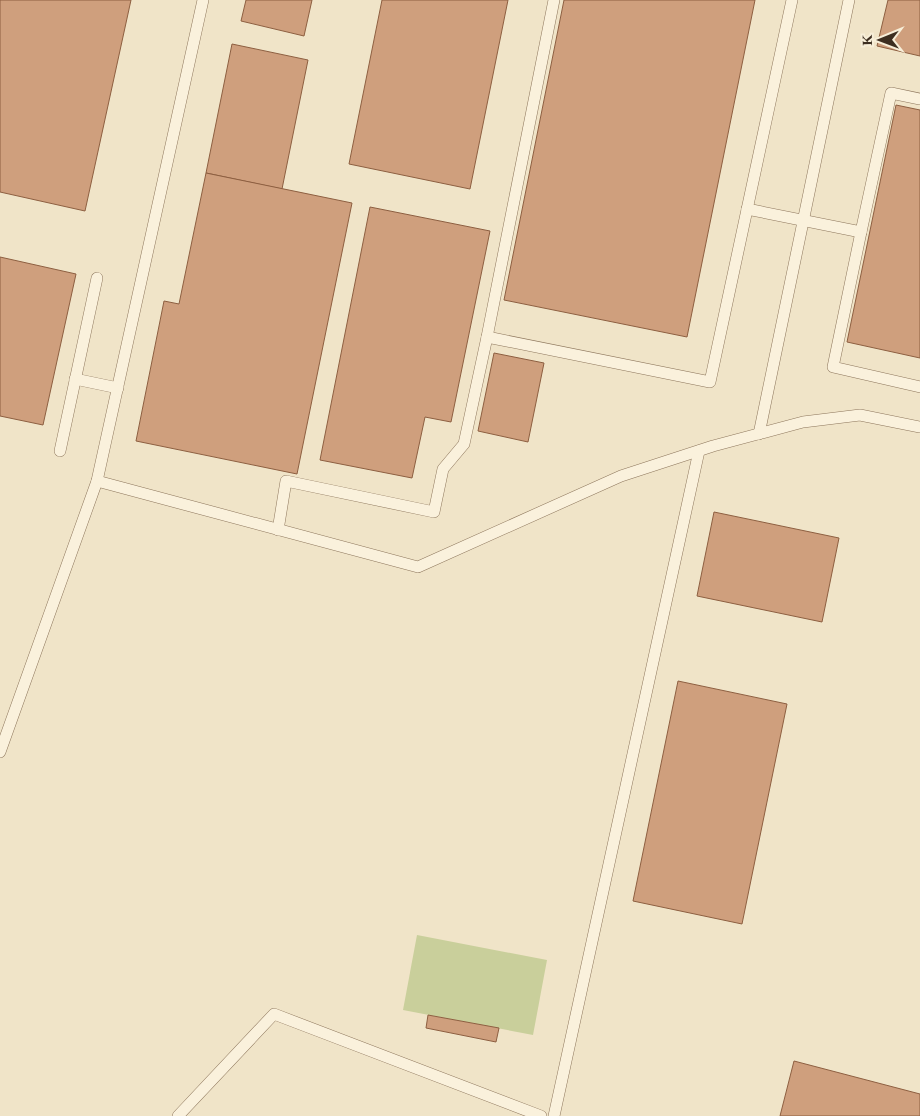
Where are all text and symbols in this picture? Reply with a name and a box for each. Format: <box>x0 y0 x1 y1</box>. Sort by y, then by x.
north arrow <box>855 15 905 65</box>
text: K <box>860 35 875 46</box>

